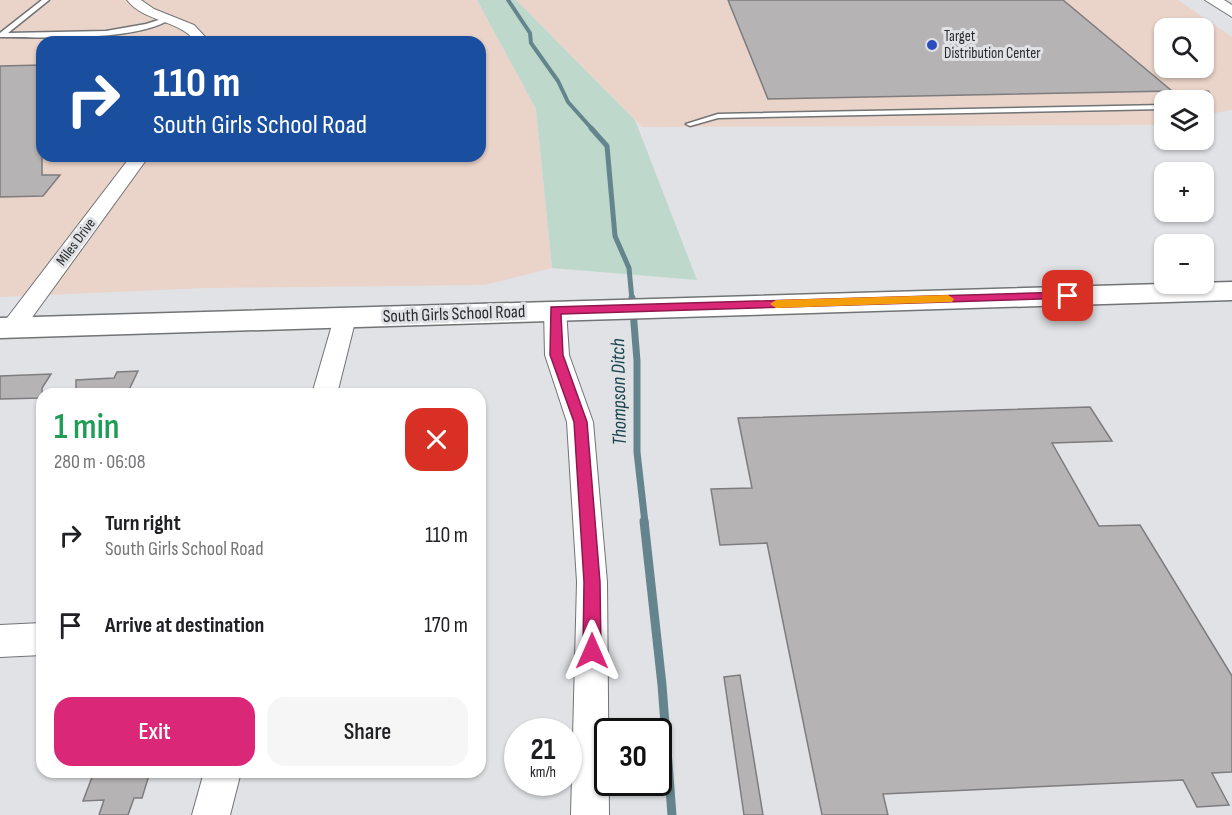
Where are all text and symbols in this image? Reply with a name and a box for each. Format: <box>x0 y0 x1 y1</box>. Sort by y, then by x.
map controls <box>1154 18 1214 294</box>
button: search <box>1154 18 1214 78</box>
place label: Target Distribution Center <box>944 27 1041 63</box>
marker: Target Distribution Center <box>925 38 939 52</box>
text: 110 m <box>153 58 240 109</box>
icon: right <box>54 60 132 138</box>
button: layers <box>1154 90 1214 150</box>
text: South Girls School Road <box>153 109 367 141</box>
button: + <box>1154 162 1214 222</box>
street label: Miles Drive <box>52 215 100 269</box>
button: − <box>1154 234 1214 294</box>
pin <box>1042 270 1093 321</box>
icon: arrive <box>1051 279 1084 312</box>
street label: South Girls School Road <box>382 301 526 327</box>
water label: Thompson Ditch <box>606 338 632 446</box>
text: 1 min <box>54 406 119 449</box>
button: close <box>405 408 468 471</box>
text: 280 m · 06:08 <box>54 450 145 474</box>
text: Turn right <box>105 510 181 537</box>
icon: right <box>54 519 87 552</box>
text: 110 m <box>425 522 468 549</box>
text: South Girls School Road <box>105 537 264 561</box>
icon: arrive <box>54 609 87 642</box>
text: Arrive at destination <box>105 612 264 639</box>
text: 170 m <box>424 612 468 639</box>
position arrow <box>560 619 624 683</box>
button: Exit <box>54 697 255 766</box>
button: Share <box>267 697 468 766</box>
speed limit sign: 30 <box>594 718 672 796</box>
text: 21 <box>531 732 555 768</box>
text: km/h <box>530 763 556 782</box>

